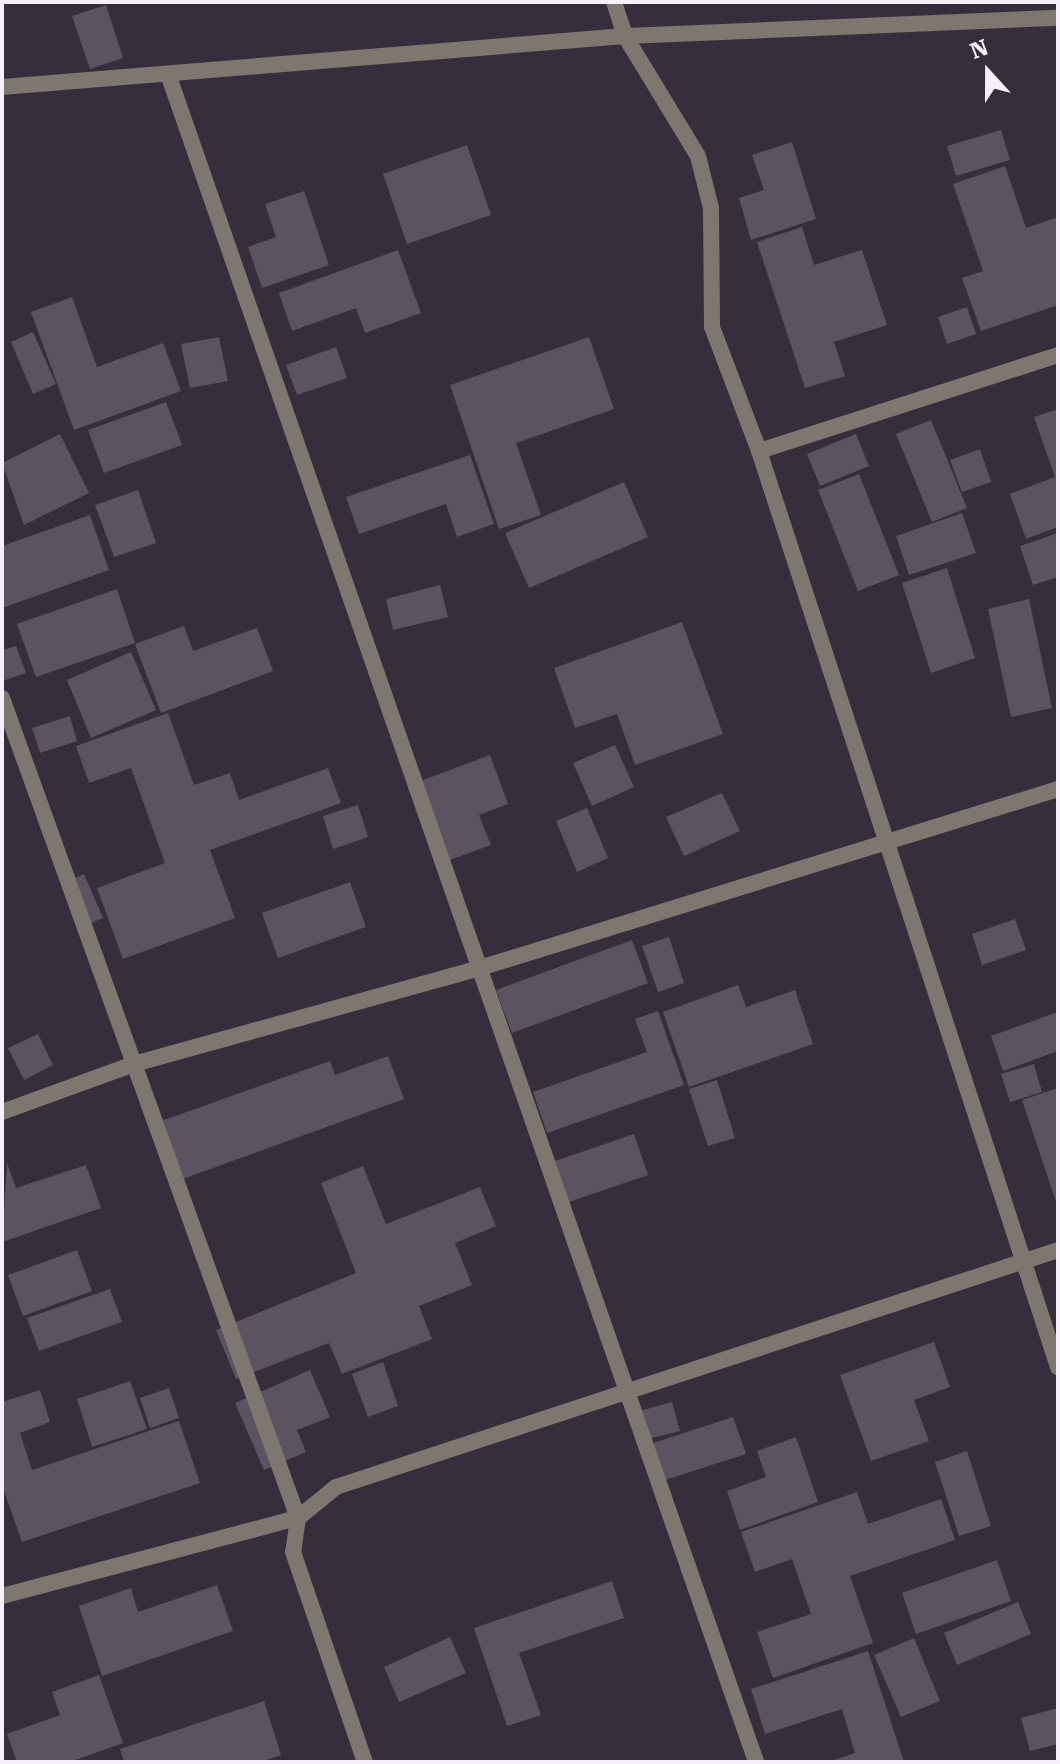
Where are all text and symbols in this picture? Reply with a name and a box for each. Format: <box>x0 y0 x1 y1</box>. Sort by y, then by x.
north arrow <box>948 32 1028 112</box>
text: N <box>967 34 992 64</box>

